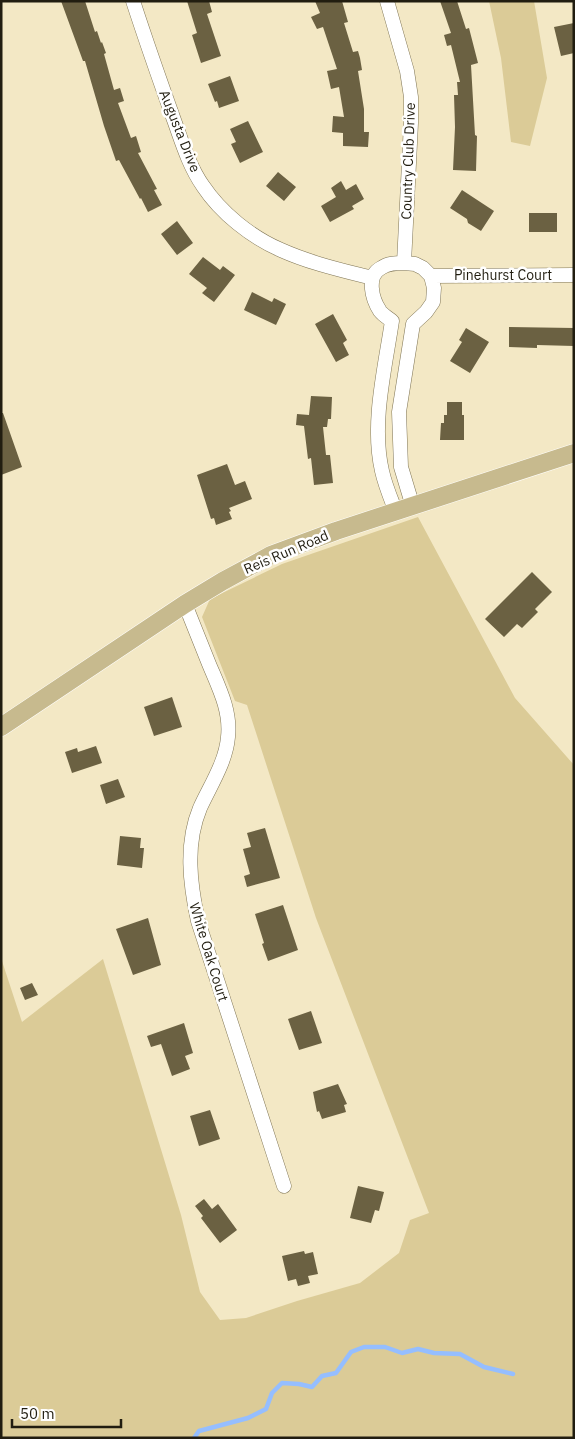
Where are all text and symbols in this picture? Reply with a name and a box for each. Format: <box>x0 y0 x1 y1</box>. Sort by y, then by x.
street label: Augusta Drive <box>155 87 205 175</box>
street label: Country Club Drive <box>397 102 419 220</box>
street label: Pinehurst Court <box>454 266 552 284</box>
street label: Reis Run Road <box>241 526 331 578</box>
street label: White Oak Court <box>185 900 233 1004</box>
scale bar <box>12 1396 121 1428</box>
text: 50 m <box>20 1404 55 1423</box>

